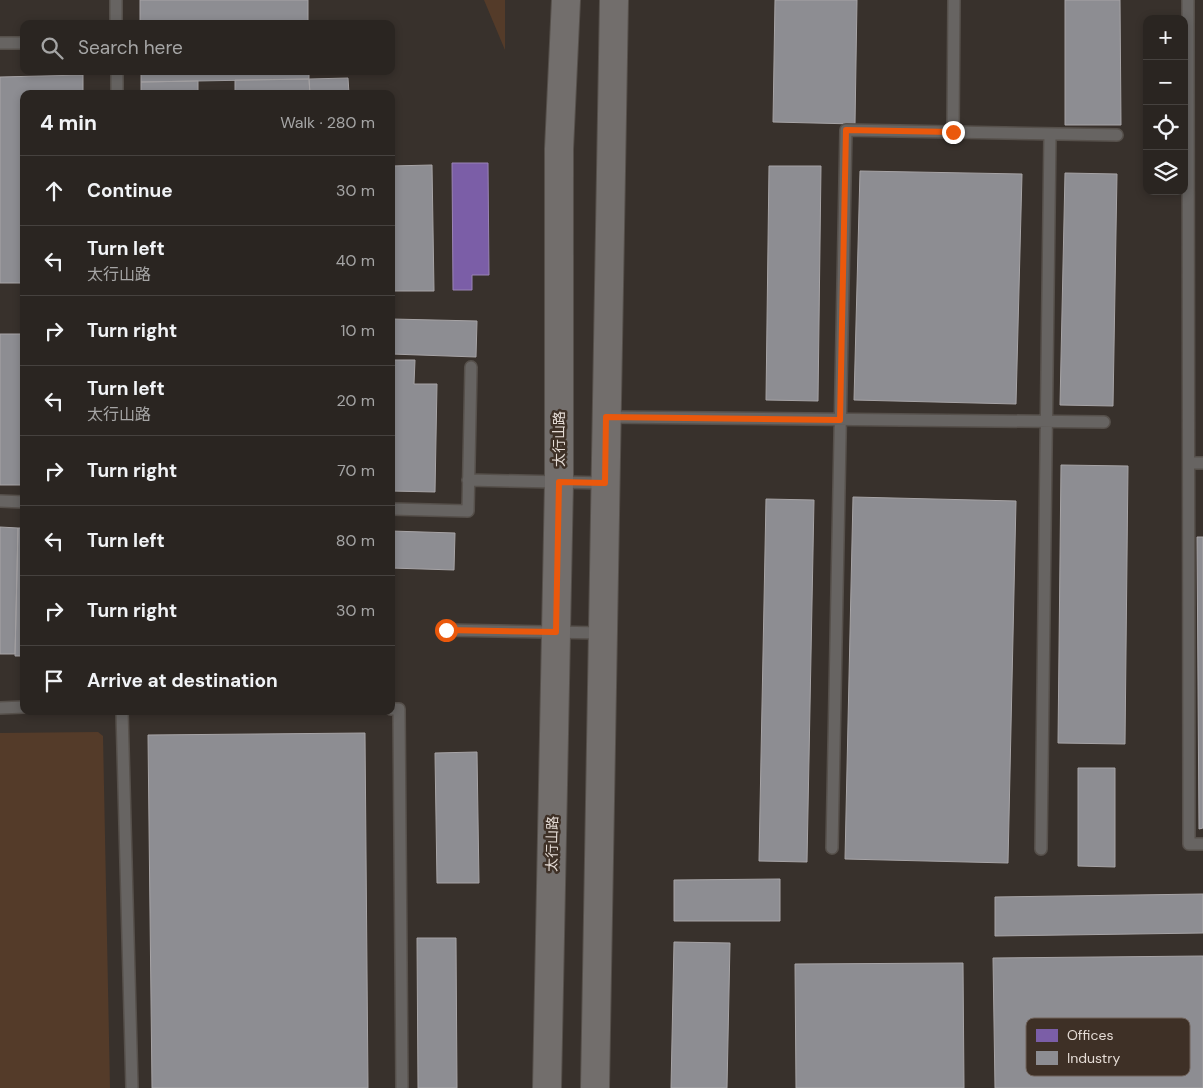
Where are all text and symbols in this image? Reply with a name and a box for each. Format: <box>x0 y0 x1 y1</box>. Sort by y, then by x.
map controls <box>1143 15 1188 195</box>
button: + <box>1143 15 1188 60</box>
search box <box>20 20 395 75</box>
icon: search <box>38 34 66 62</box>
text: Search here <box>78 35 183 60</box>
button: − <box>1143 60 1188 105</box>
button: locate <box>1143 105 1188 150</box>
text: 4 min <box>40 109 97 137</box>
text: Walk · 280 m <box>280 112 375 133</box>
route end <box>942 121 965 144</box>
button: layers <box>1143 150 1188 195</box>
icon: ahead <box>40 177 68 205</box>
text: Continue <box>87 178 173 203</box>
text: 30 m <box>336 180 375 201</box>
text: Turn left <box>87 236 165 261</box>
icon: left <box>40 247 68 275</box>
text: 40 m <box>336 250 375 271</box>
text: 太行山路 <box>87 264 151 285</box>
icon: right <box>40 317 68 345</box>
text: Turn right <box>87 318 177 343</box>
text: 10 m <box>341 320 375 341</box>
text: Turn left <box>87 376 165 401</box>
icon: left <box>40 387 68 415</box>
text: 20 m <box>336 390 375 411</box>
text: 太行山路 <box>87 404 151 425</box>
street label: 太行山路 <box>550 411 568 467</box>
icon: right <box>40 457 68 485</box>
text: Turn right <box>87 458 177 483</box>
text: 70 m <box>337 460 375 481</box>
icon: left <box>40 527 68 555</box>
text: Turn left <box>87 528 165 553</box>
text: 80 m <box>336 530 375 551</box>
icon: right <box>40 597 68 625</box>
text: Turn right <box>87 598 177 623</box>
text: 30 m <box>336 600 375 621</box>
route start <box>435 619 458 642</box>
icon: arrive <box>40 667 68 695</box>
text: Arrive at destination <box>87 668 278 693</box>
street label: 太行山路 <box>543 816 561 872</box>
legend <box>1026 1018 1190 1076</box>
text: Offices <box>1067 1026 1113 1044</box>
text: Industry <box>1067 1049 1120 1067</box>

